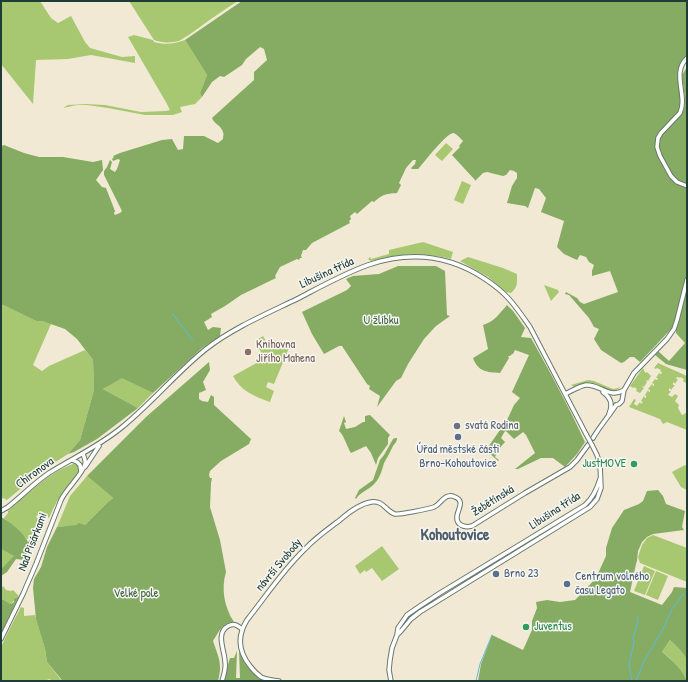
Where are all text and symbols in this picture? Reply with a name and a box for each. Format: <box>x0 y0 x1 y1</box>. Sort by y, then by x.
street label: Libušina třída <box>298 254 356 292</box>
park label: U žlíbku <box>363 314 399 328</box>
place label: Knihovna Jiřího Mahena <box>256 338 315 366</box>
marker: Knihovna Jiřího Mahena <box>243 347 253 357</box>
place label: svatá Rodina <box>465 419 518 433</box>
marker: svatá Rodina <box>452 421 462 431</box>
marker: Úřad městské části Brno-Kohoutovice <box>453 432 463 442</box>
place label: Úřad městské části Brno-Kohoutovice <box>417 443 499 471</box>
street label: Chironova <box>13 454 57 492</box>
place label: JustMOVE <box>582 457 626 471</box>
marker: JustMOVE <box>629 459 639 469</box>
street label: Žebětínská <box>469 482 517 520</box>
street label: Libušina třída <box>527 489 583 533</box>
street label: Nad Pisárkami <box>15 511 51 573</box>
district label: Kohoutovice <box>421 526 489 546</box>
street label: návrší Svobody <box>253 536 305 594</box>
place label: Brno 23 <box>504 567 539 581</box>
marker: Brno 23 <box>491 569 501 579</box>
place label: Centrum volného času Legato <box>575 570 649 598</box>
marker: Centrum volného času Legato <box>562 579 572 589</box>
park label: Velké pole <box>113 587 159 601</box>
place label: Juventus <box>534 620 572 634</box>
marker: Juventus <box>521 622 531 632</box>

